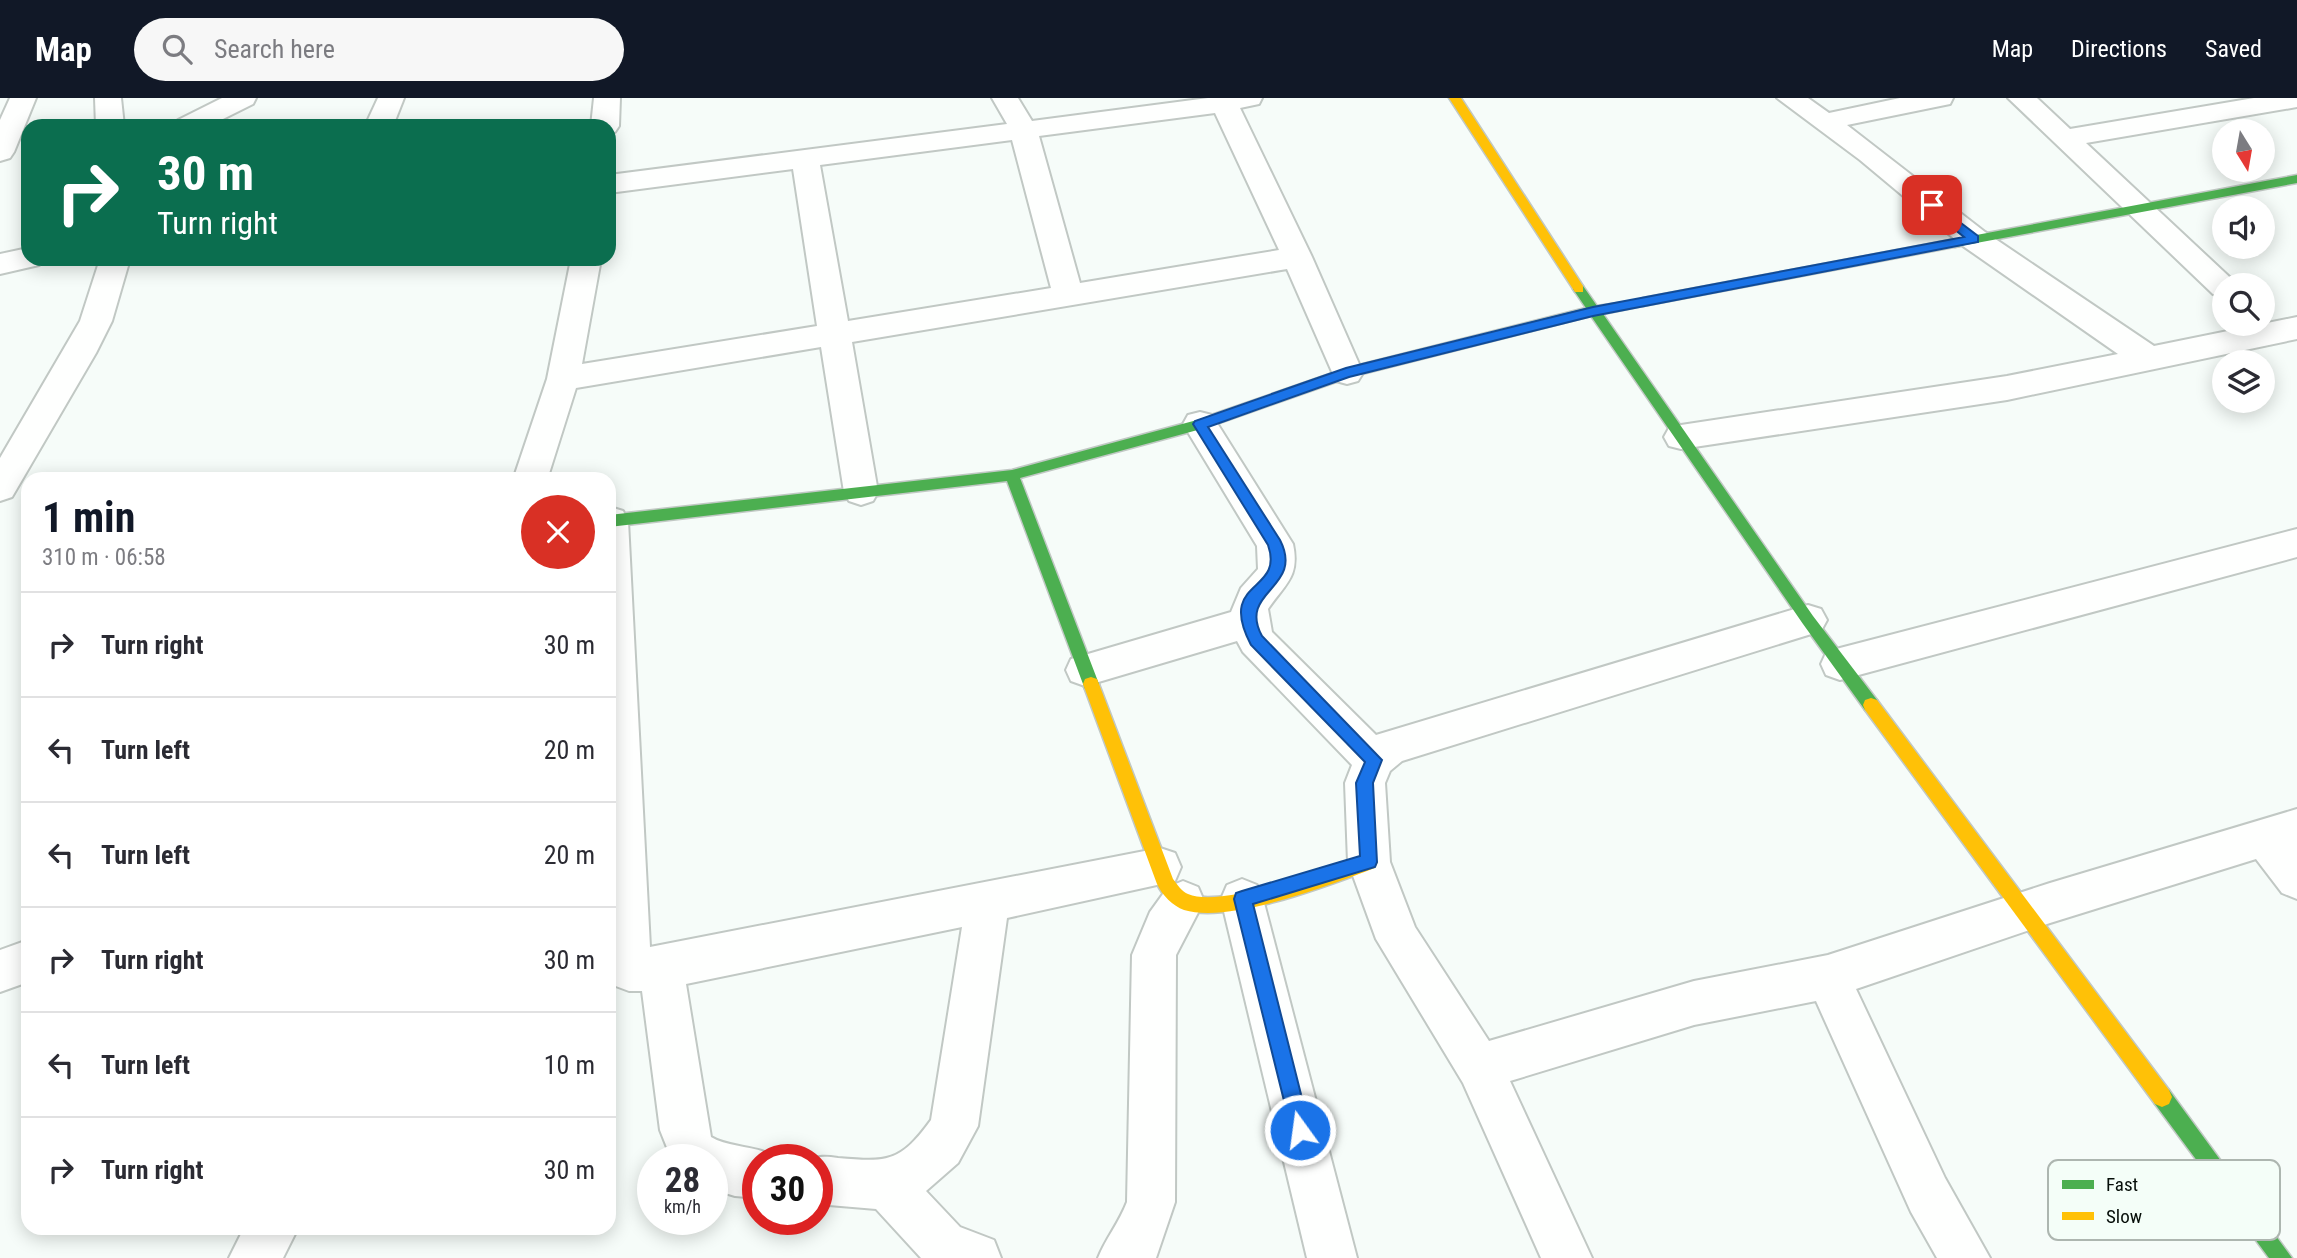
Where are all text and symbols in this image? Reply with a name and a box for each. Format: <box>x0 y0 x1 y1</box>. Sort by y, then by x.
search box <box>134 18 624 81</box>
text: Map <box>35 30 92 69</box>
icon: search <box>158 30 196 68</box>
text: Search here <box>214 34 335 64</box>
text: Map <box>1992 35 2033 63</box>
text: Directions <box>2071 35 2167 63</box>
text: Saved <box>2205 35 2262 63</box>
north arrow <box>2212 119 2275 182</box>
map controls <box>2212 119 2275 413</box>
text: 30 m <box>157 145 254 202</box>
icon: right <box>42 147 133 238</box>
pin <box>1902 175 1962 235</box>
icon: arrive <box>1913 186 1951 224</box>
button: sound <box>2212 196 2275 259</box>
text: Turn right <box>157 204 278 242</box>
button: search <box>2212 273 2275 336</box>
button: layers <box>2212 350 2275 413</box>
text: 1 min <box>42 493 135 542</box>
button: close <box>521 495 595 569</box>
text: 310 m · 06:58 <box>42 544 166 571</box>
icon: right <box>42 626 80 664</box>
text: Turn right <box>101 630 203 660</box>
text: 30 m <box>544 630 595 660</box>
icon: left <box>42 731 80 769</box>
text: Turn left <box>101 735 190 765</box>
text: 20 m <box>544 735 595 765</box>
icon: left <box>42 836 80 874</box>
text: Turn left <box>101 840 190 870</box>
text: 20 m <box>544 840 595 870</box>
icon: right <box>42 941 80 979</box>
text: Turn right <box>101 945 203 975</box>
text: 30 m <box>544 945 595 975</box>
icon: left <box>42 1046 80 1084</box>
text: Turn left <box>101 1050 190 1080</box>
text: 10 m <box>544 1050 595 1080</box>
position arrow <box>1263 1093 1337 1167</box>
speed limit sign: 30 <box>742 1144 833 1235</box>
icon: right <box>42 1151 80 1189</box>
text: Turn right <box>101 1155 203 1185</box>
text: 30 m <box>544 1155 595 1185</box>
text: 28 <box>665 1160 700 1201</box>
legend <box>2048 1160 2280 1240</box>
text: Fast <box>2106 1173 2138 1196</box>
text: km/h <box>664 1196 701 1217</box>
text: Slow <box>2106 1205 2142 1228</box>

